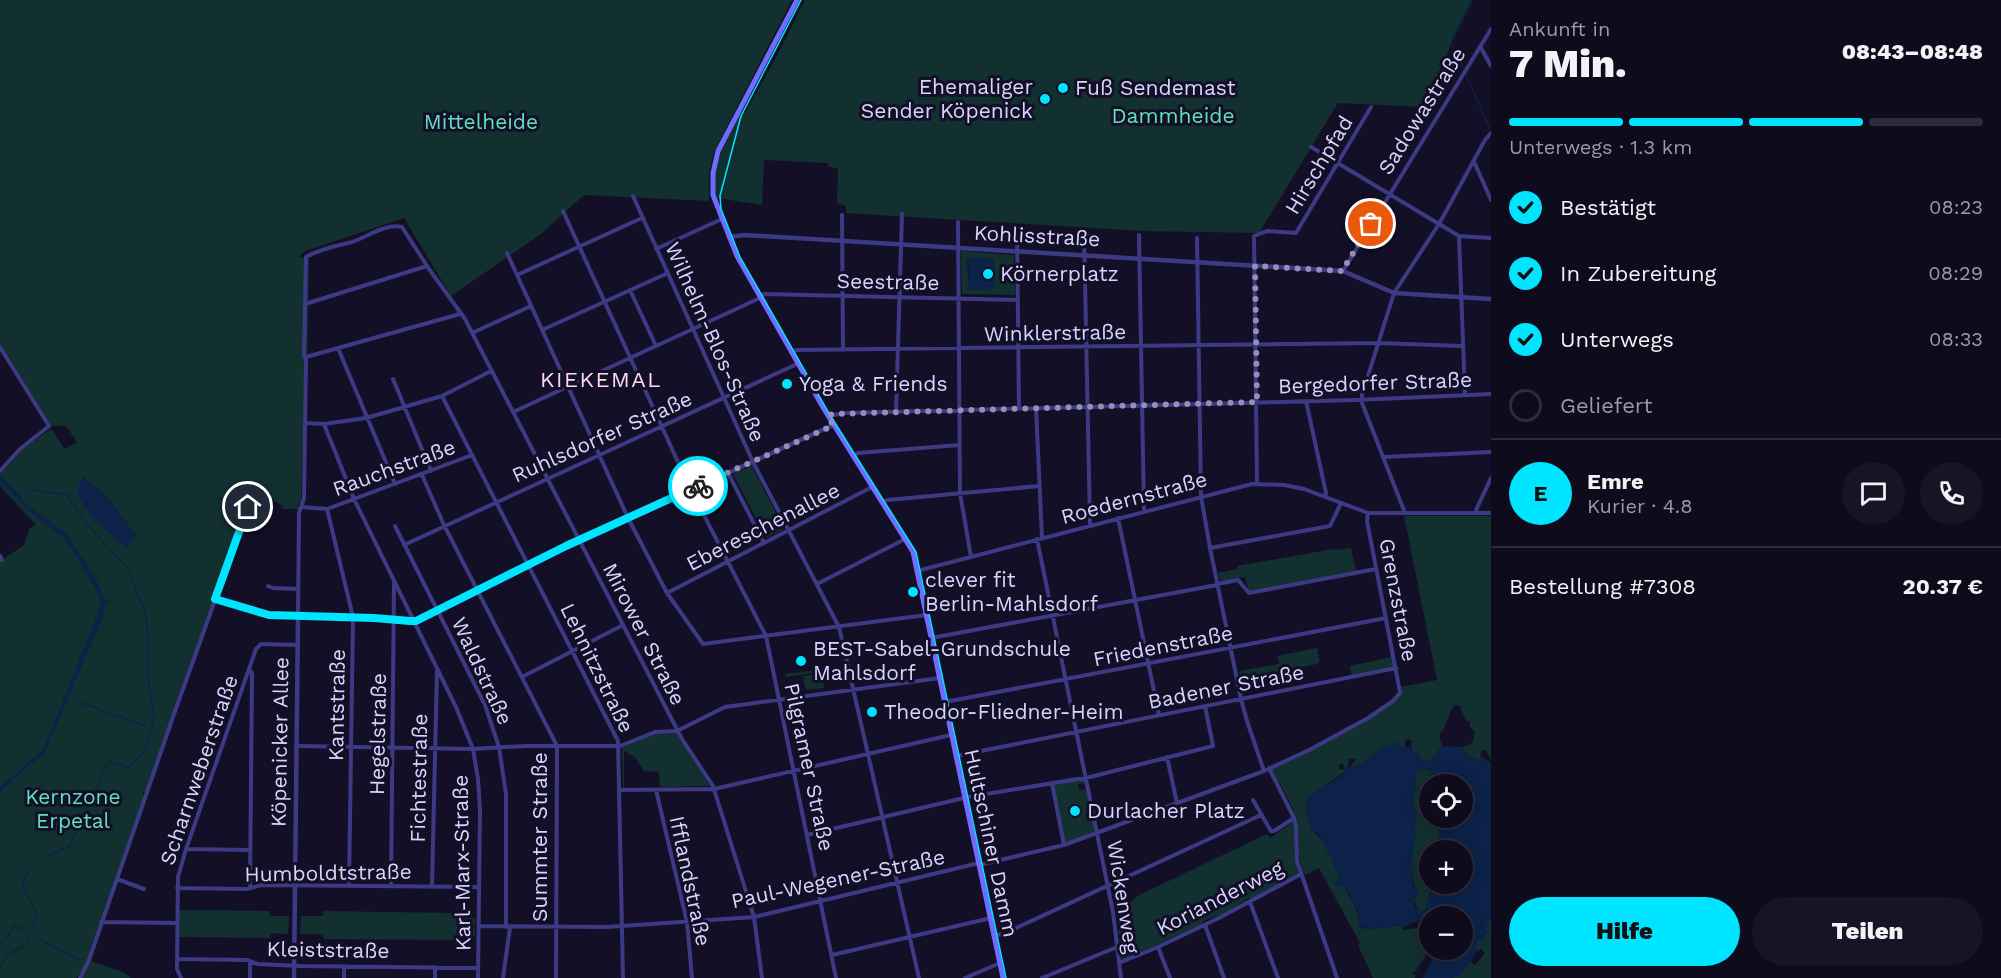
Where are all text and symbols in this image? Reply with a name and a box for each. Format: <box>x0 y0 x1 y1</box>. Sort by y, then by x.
text: Ankunft in <box>1509 17 1610 41</box>
text: 08:43–08:48 <box>1842 39 1983 64</box>
text: 7 Min. <box>1509 41 1627 86</box>
street label: Sadowastraße <box>1373 43 1471 179</box>
place label: Ehemaliger Sender Köpenick <box>861 74 1033 123</box>
place label: Fuß Sendemast <box>1075 75 1236 100</box>
marker: Fuß Sendemast <box>1056 81 1070 95</box>
marker: Ehemaliger Sender Köpenick <box>1038 92 1052 106</box>
park label: Dammheide <box>1111 103 1235 128</box>
park label: Mittelheide <box>424 109 538 134</box>
street label: Hirschpfad <box>1279 111 1358 219</box>
text: Unterwegs · 1.3 km <box>1509 135 1692 159</box>
icon: check <box>1509 191 1542 224</box>
text: Bestätigt <box>1560 195 1656 220</box>
text: 08:23 <box>1929 195 1983 219</box>
pin <box>1345 198 1396 249</box>
icon: bag <box>1354 207 1387 240</box>
street label: Kohlisstraße <box>973 220 1101 251</box>
street label: Wilhelm-Blos-Straße <box>660 238 771 446</box>
icon: check <box>1509 257 1542 290</box>
place label: Körnerplatz <box>1000 261 1119 286</box>
text: In Zubereitung <box>1560 261 1716 286</box>
text: 08:29 <box>1928 261 1983 285</box>
marker: Körnerplatz <box>981 267 995 281</box>
street label: Seestraße <box>836 268 940 295</box>
street label: Winklerstraße <box>984 319 1126 346</box>
icon: check <box>1509 323 1542 356</box>
text: Unterwegs <box>1560 327 1674 352</box>
text: 08:33 <box>1929 327 1983 351</box>
district label: KIEKEMAL <box>540 367 662 392</box>
street label: Bergedorfer Straße <box>1277 367 1473 398</box>
place label: Yoga & Friends <box>799 371 948 396</box>
marker: Yoga & Friends <box>780 377 794 391</box>
street label: Ruhlsdorfer Straße <box>508 386 696 487</box>
text: Geliefert <box>1560 393 1652 418</box>
street label: Rauchstraße <box>329 434 459 501</box>
courier <box>668 456 728 516</box>
button: chat <box>1842 462 1905 525</box>
button: phone <box>1920 462 1983 525</box>
street label: Roedernstraße <box>1058 466 1210 529</box>
text: Emre <box>1587 469 1644 494</box>
icon: bike <box>682 470 715 503</box>
street label: Ebereschenallee <box>682 477 844 576</box>
pin <box>222 481 273 532</box>
text: E <box>1534 481 1547 506</box>
icon: home <box>231 490 264 523</box>
text: Kurier · 4.8 <box>1587 494 1692 518</box>
street label: Grenzstraße <box>1374 536 1423 664</box>
street label: Mirower Straße <box>598 559 691 709</box>
place label: clever fit Berlin-Mahlsdorf <box>925 567 1098 616</box>
text: Bestellung #7308 <box>1509 574 1696 599</box>
text: 20.37 € <box>1903 574 1983 599</box>
marker: clever fit Berlin-Mahlsdorf <box>906 585 920 599</box>
street label: Lehnitzstraße <box>555 599 640 737</box>
street label: Waldstraße <box>447 613 518 729</box>
street label: Friedenstraße <box>1091 620 1235 671</box>
place label: BEST-Sabel-Grundschule Mahlsdorf <box>813 636 1071 685</box>
street label: Kantstraße <box>323 649 350 761</box>
marker: BEST-Sabel-Grundschule Mahlsdorf <box>794 654 808 668</box>
street label: Köpenicker Allee <box>266 657 293 827</box>
street label: Badener Straße <box>1146 659 1306 714</box>
street label: Scharnweberstraße <box>154 672 243 868</box>
street label: Hegelstraße <box>364 673 391 795</box>
street label: Pilgramer Straße <box>779 681 839 853</box>
place label: Theodor-Fliedner-Heim <box>884 699 1123 724</box>
marker: Theodor-Fliedner-Heim <box>865 705 879 719</box>
street label: Fichtestraße <box>405 713 432 843</box>
street label: Hultschiner Damm <box>959 746 1024 939</box>
street label: Summter Straße <box>527 752 552 922</box>
map controls <box>1419 774 1473 960</box>
button: locate <box>1419 774 1473 828</box>
street label: Karl-Marx-Straße <box>447 775 476 951</box>
park label: Kernzone Erpetal <box>25 784 121 833</box>
place label: Durlacher Platz <box>1087 798 1245 823</box>
marker: Durlacher Platz <box>1068 804 1082 818</box>
street label: Ifflandstraße <box>665 814 716 948</box>
street label: Wickenweg <box>1102 838 1145 956</box>
button: + <box>1419 840 1473 894</box>
street label: Paul-Wegener-Straße <box>729 844 947 913</box>
street label: Korianderweg <box>1152 855 1288 940</box>
street label: Humboldtstraße <box>244 859 412 886</box>
button: Hilfe <box>1509 897 1740 966</box>
button: Teilen <box>1752 897 1983 966</box>
button: − <box>1419 906 1473 960</box>
street label: Kleiststraße <box>266 936 390 963</box>

